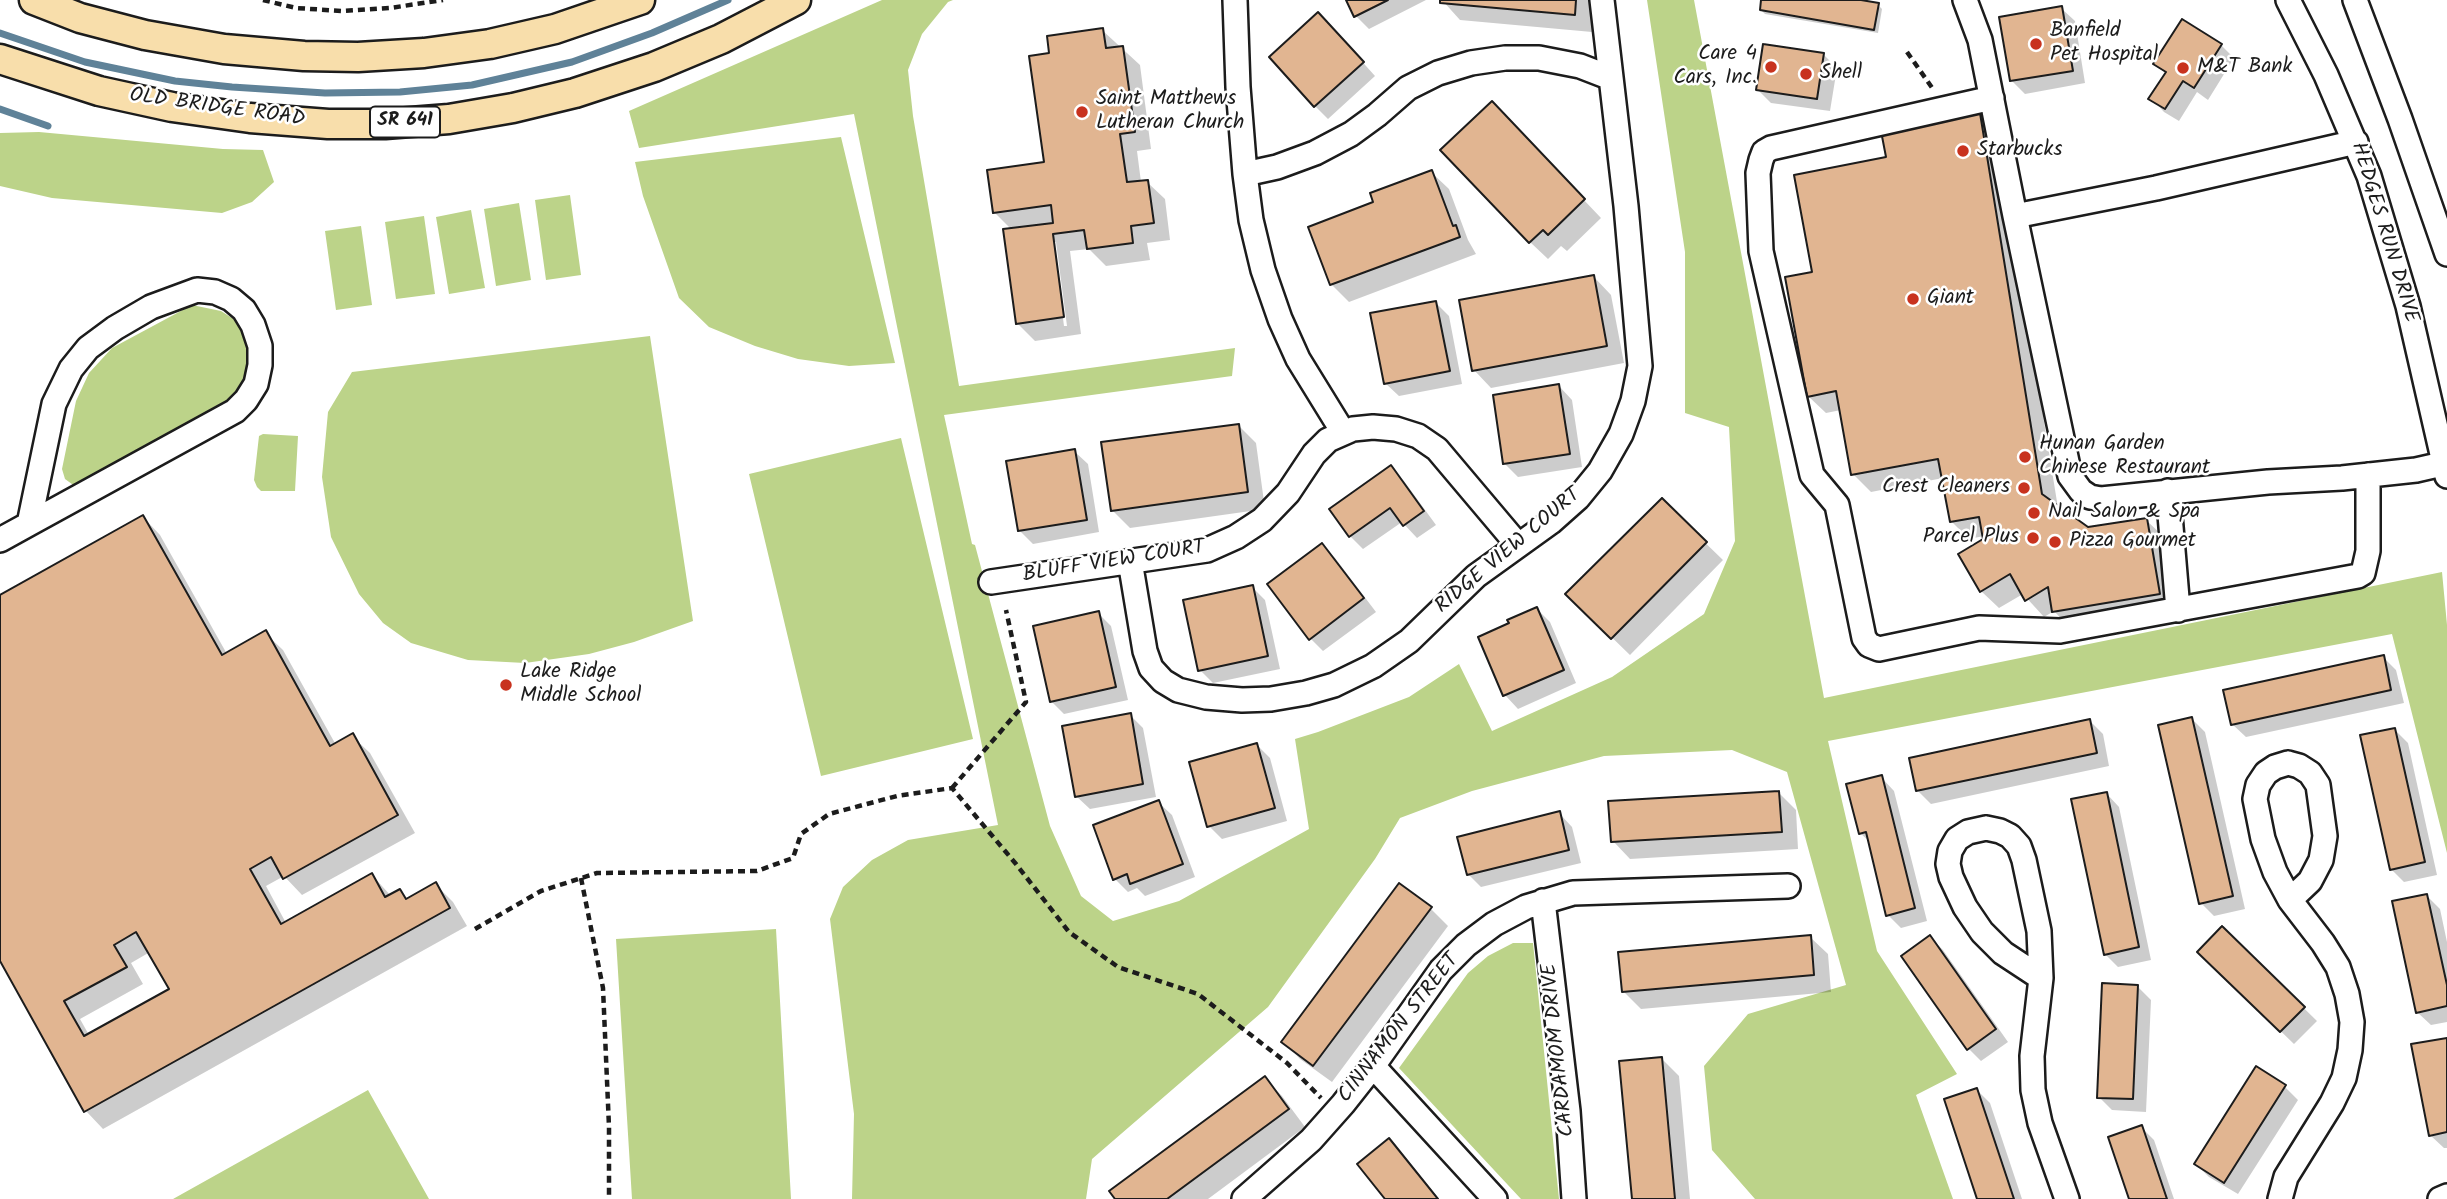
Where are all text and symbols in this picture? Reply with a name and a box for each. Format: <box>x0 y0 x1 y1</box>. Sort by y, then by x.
place label: Banfield Pet Hospital <box>2050 19 2158 69</box>
marker: Banfield Pet Hospital <box>2028 36 2044 52</box>
place label: Care 4 Cars, Inc. <box>1673 42 1757 92</box>
place label: M&T Bank <box>2197 55 2292 81</box>
marker: Care 4 Cars, Inc. <box>1763 59 1779 75</box>
marker: M&T Bank <box>2175 60 2191 76</box>
place label: Shell <box>1820 61 1862 87</box>
marker: Shell <box>1798 66 1814 82</box>
street label: OLD BRIDGE ROAD <box>128 84 306 134</box>
place label: Saint Matthews Lutheran Church <box>1096 87 1244 137</box>
marker: Saint Matthews Lutheran Church <box>1074 104 1090 120</box>
road number: SR 641 <box>370 106 440 138</box>
place label: Starbucks <box>1977 138 2062 164</box>
street label: HEDGES RUN DRIVE <box>2343 140 2423 326</box>
marker: Starbucks <box>1955 143 1971 159</box>
place label: Giant <box>1927 286 1974 312</box>
marker: Giant <box>1905 291 1921 307</box>
place label: Hunan Garden Chinese Restaurant <box>2039 432 2210 482</box>
marker: Hunan Garden Chinese Restaurant <box>2017 449 2033 465</box>
place label: Crest Cleaners <box>1882 475 2010 501</box>
marker: Crest Cleaners <box>2016 480 2032 496</box>
street label: RIDGE VIEW COURT <box>1431 484 1587 620</box>
place label: Nail Salon & Spa <box>2048 500 2200 526</box>
marker: Nail Salon & Spa <box>2026 505 2042 521</box>
place label: Parcel Plus <box>1923 525 2019 551</box>
place label: Pizza Gourmet <box>2069 529 2196 555</box>
marker: Parcel Plus <box>2025 530 2041 546</box>
marker: Pizza Gourmet <box>2047 534 2063 550</box>
street label: BLUFF VIEW COURT <box>1021 536 1207 590</box>
place label: Lake Ridge Middle School <box>520 660 641 710</box>
marker: Lake Ridge Middle School <box>498 677 514 693</box>
street label: CINNAMON STREET <box>1334 949 1466 1109</box>
street label: CARDAMOM DRIVE <box>1538 962 1582 1138</box>

